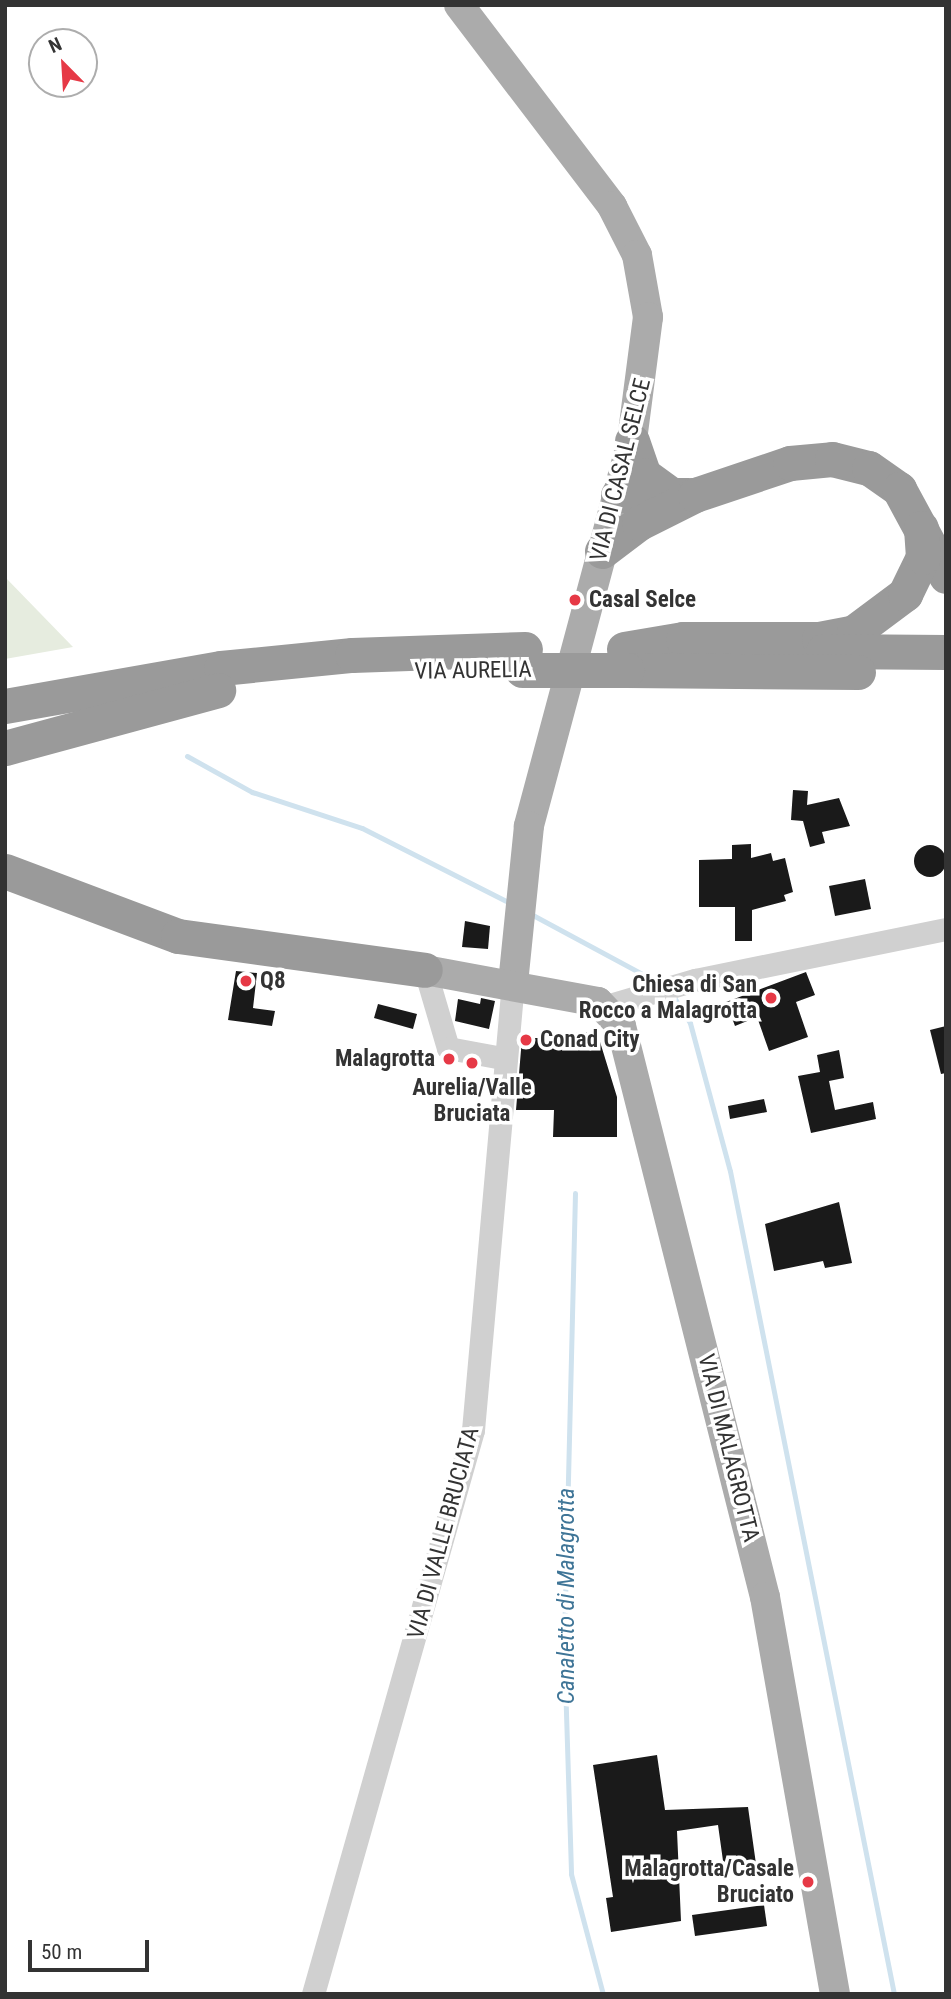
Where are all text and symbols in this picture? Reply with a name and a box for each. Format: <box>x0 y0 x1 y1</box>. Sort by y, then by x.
north arrow <box>28 28 98 98</box>
text: N <box>45 32 65 58</box>
street label: VIA DI CASAL SELCE <box>585 376 657 564</box>
place label: Casal Selce <box>589 586 696 614</box>
marker: Casal Selce <box>567 592 583 608</box>
street label: VIA AURELIA <box>414 656 532 686</box>
place label: Q8 <box>260 967 286 995</box>
place label: Chiesa di San Rocco a Malagrotta <box>579 971 757 1025</box>
marker: Q8 <box>238 973 254 989</box>
marker: Chiesa di San Rocco a Malagrotta <box>763 990 779 1006</box>
place label: Conad City <box>540 1026 640 1054</box>
marker: Conad City <box>518 1032 534 1048</box>
place label: Malagrotta <box>335 1045 435 1073</box>
marker: Malagrotta <box>441 1051 457 1067</box>
marker: Aurelia/Valle Bruciata <box>464 1055 480 1071</box>
place label: Aurelia/Valle Bruciata <box>412 1074 532 1128</box>
street label: VIA DI MALAGROTTA <box>691 1351 765 1545</box>
street label: VIA DI VALLE BRUCIATA <box>402 1424 486 1642</box>
water label: Canaletto di Malagrotta <box>553 1488 581 1704</box>
place label: Malagrotta/Casale Bruciato <box>624 1855 794 1909</box>
marker: Malagrotta/Casale Bruciato <box>800 1874 816 1890</box>
scale bar <box>32 1926 152 1970</box>
text: 50 m <box>41 1940 82 1964</box>

